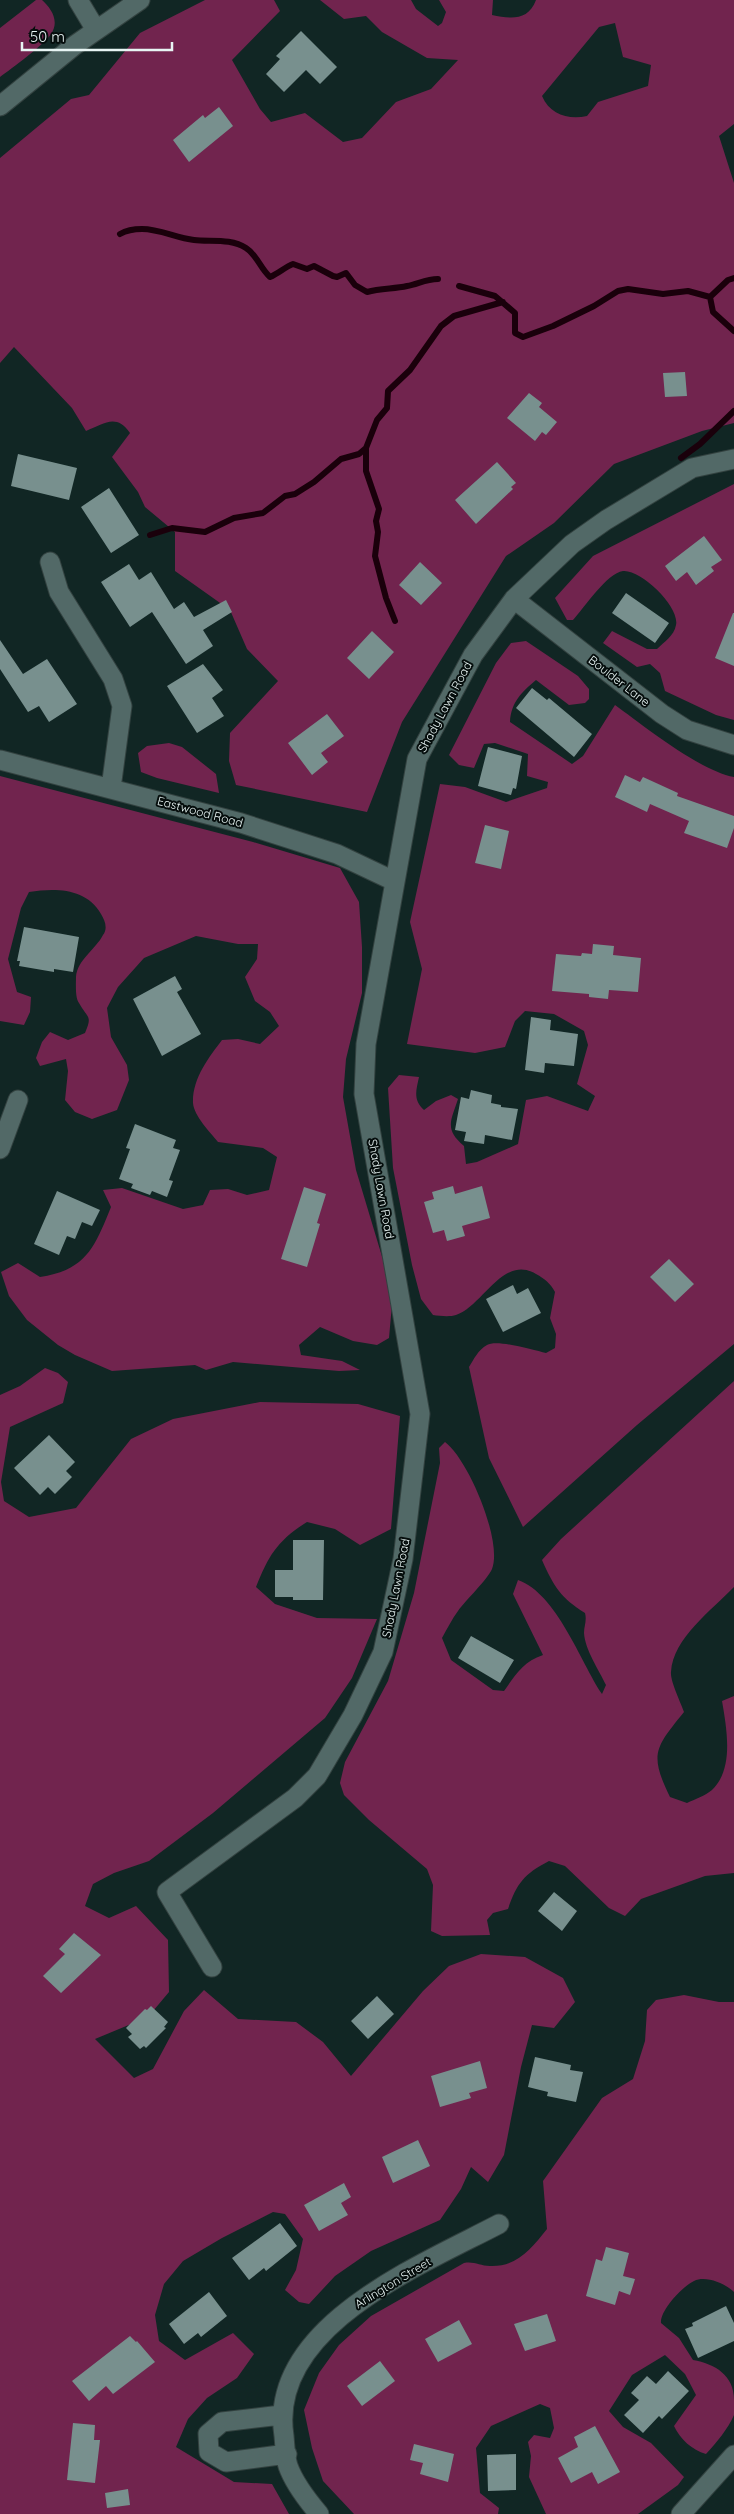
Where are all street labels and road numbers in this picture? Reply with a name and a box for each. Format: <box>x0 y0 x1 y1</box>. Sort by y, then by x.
street label: Boulder Lane <box>586 652 653 709</box>
street label: Shady Lawn Road <box>414 659 475 755</box>
street label: Eastwood Road <box>156 793 245 830</box>
street label: Shady Lawn Road <box>365 1138 398 1240</box>
street label: Shady Lawn Road <box>379 1537 412 1639</box>
street label: Arlington Street <box>352 2254 434 2311</box>

